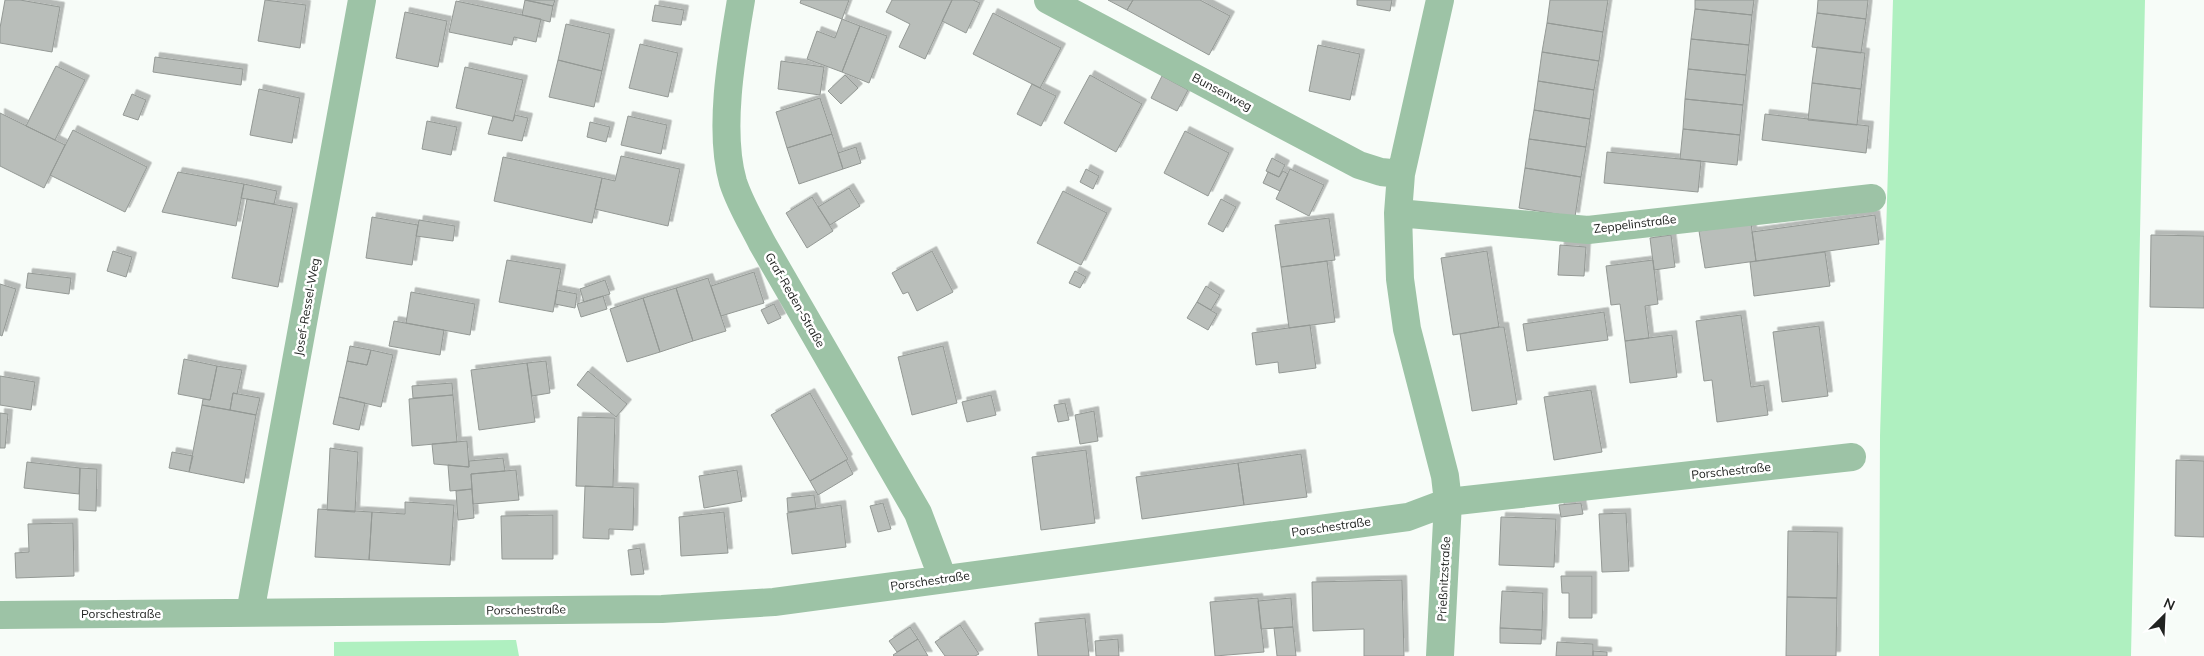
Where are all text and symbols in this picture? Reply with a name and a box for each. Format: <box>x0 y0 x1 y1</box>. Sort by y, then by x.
street label: Bunsenweg <box>1190 70 1255 114</box>
street label: Zeppelinstraße <box>1593 211 1677 236</box>
street label: Graf-Reden-Straße <box>762 250 829 350</box>
street label: Josef-Ressel-Weg <box>290 257 323 357</box>
street label: Porschestraße <box>1690 459 1771 482</box>
street label: Porschestraße <box>1290 514 1372 539</box>
street label: Prießnitzstraße <box>1434 536 1453 622</box>
street label: Porschestraße <box>889 568 971 593</box>
north arrow <box>2139 591 2189 641</box>
text: N <box>2161 594 2178 614</box>
street label: Porschestraße <box>486 601 566 618</box>
street label: Porschestraße <box>81 606 161 621</box>

